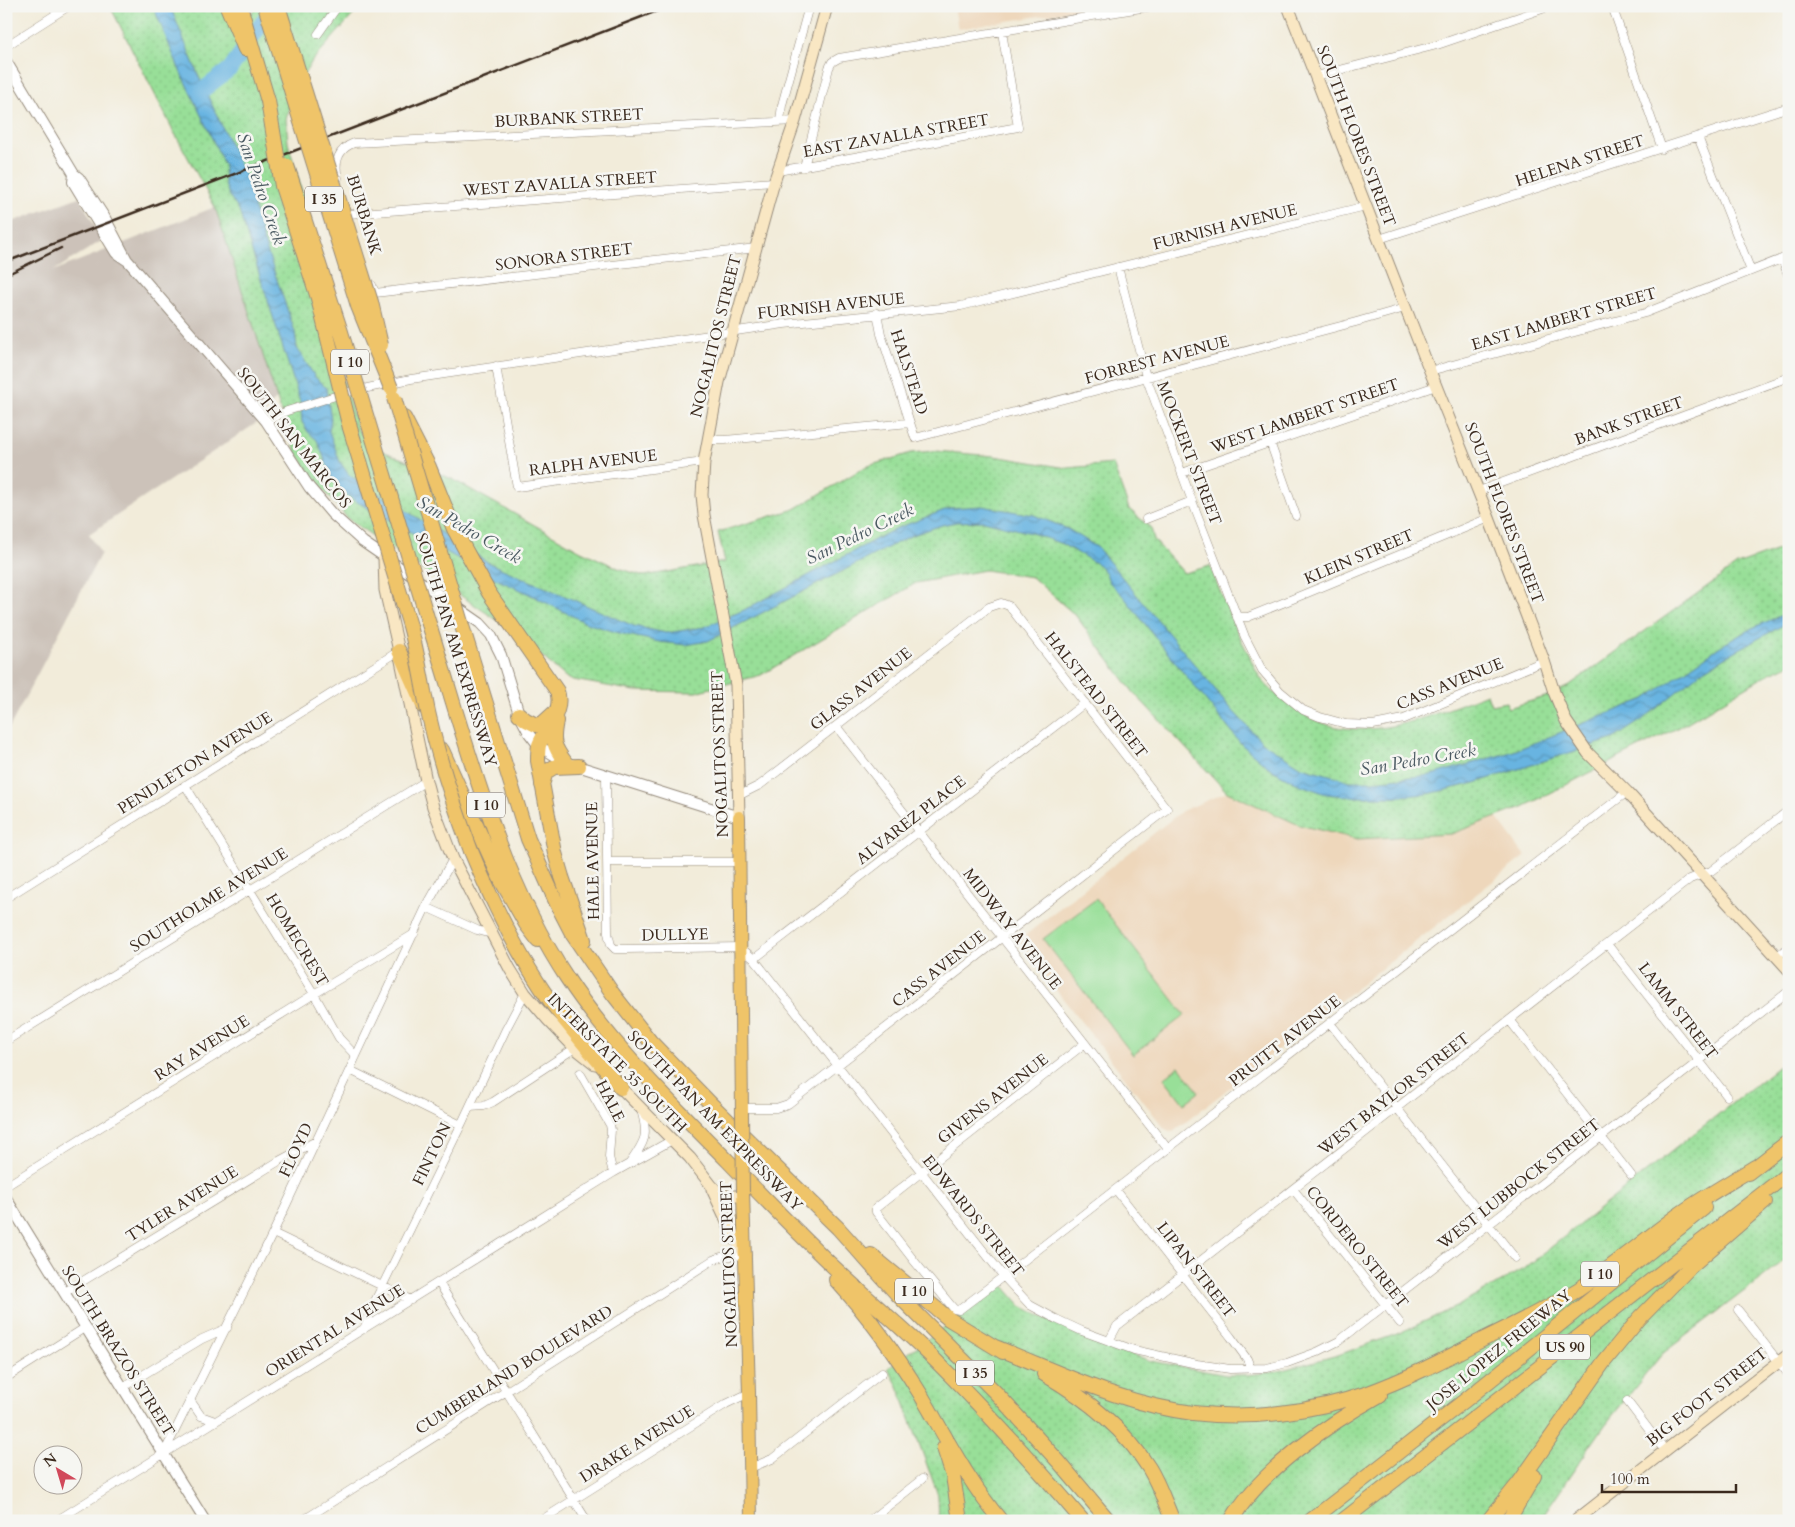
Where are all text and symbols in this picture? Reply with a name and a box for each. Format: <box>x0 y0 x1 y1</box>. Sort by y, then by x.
street label: SOUTH FLORES STREET <box>1311 42 1401 230</box>
street label: BURBANK STREET <box>494 103 644 133</box>
street label: EAST ZAVALLA STREET <box>801 109 991 163</box>
water label: San Pedro Creek <box>230 129 292 249</box>
street label: HELENA STREET <box>1513 130 1648 192</box>
street label: WEST ZAVALLA STREET <box>461 166 658 202</box>
street label: BURBANK <box>341 172 387 258</box>
road number: I 35 <box>305 186 343 212</box>
street label: FURNISH AVENUE <box>1151 198 1299 256</box>
street label: SONORA STREET <box>494 238 634 276</box>
street label: NOGALITOS STREET <box>685 252 747 420</box>
street label: EAST LAMBERT STREET <box>1469 282 1659 356</box>
street label: FURNISH AVENUE <box>756 287 906 325</box>
street label: HALSTEAD <box>885 327 933 417</box>
street label: FORREST AVENUE <box>1082 330 1232 390</box>
road number: I 10 <box>331 350 369 374</box>
street label: SOUTH SAN MARCOS <box>232 363 356 513</box>
street label: WEST LAMBERT STREET <box>1207 373 1402 459</box>
street label: MOCKERT STREET <box>1151 378 1227 528</box>
street label: BANK STREET <box>1571 391 1687 451</box>
street label: SOUTH FLORES STREET <box>1459 419 1549 607</box>
street label: RALPH AVENUE <box>528 444 658 482</box>
water label: San Pedro Creek <box>412 490 526 570</box>
water label: San Pedro Creek <box>802 497 918 571</box>
street label: KLEIN STREET <box>1301 524 1417 590</box>
street label: SOUTH PAN AM EXPRESSWAY <box>410 530 502 770</box>
street label: HALSTEAD STREET <box>1040 627 1153 763</box>
street label: GLASS AVENUE <box>806 642 917 736</box>
street label: CASS AVENUE <box>1393 652 1507 715</box>
street label: NOGALITOS STREET <box>706 670 734 838</box>
street label: PENDLETON AVENUE <box>113 706 277 820</box>
water label: San Pedro Creek <box>1358 737 1478 782</box>
street label: ALVAREZ PLACE <box>852 770 970 870</box>
road number: I 10 <box>467 792 505 818</box>
street label: HALE AVENUE <box>581 802 605 920</box>
street label: SOUTHOLME AVENUE <box>126 842 292 958</box>
street label: MIDWAY AVENUE <box>958 864 1066 994</box>
street label: HOMECREST <box>261 889 334 991</box>
street label: DULLYE <box>641 923 709 947</box>
street label: CASS AVENUE <box>887 925 991 1013</box>
street label: LAMM STREET <box>1633 958 1723 1064</box>
street label: INTERSTATE 35 SOUTH <box>542 988 692 1138</box>
street label: PRUITT AVENUE <box>1224 990 1346 1092</box>
street label: RAY AVENUE <box>150 1010 254 1086</box>
street label: SOUTH PAN AM EXPRESSWAY <box>622 1026 808 1216</box>
street label: WEST BAYLOR STREET <box>1313 1028 1475 1161</box>
street label: GIVENS AVENUE <box>933 1049 1053 1149</box>
street label: HALE <box>590 1076 630 1126</box>
street label: WEST LUBBOCK STREET <box>1432 1113 1605 1255</box>
street label: FLOYD <box>274 1119 318 1181</box>
street label: FINTON <box>407 1119 457 1189</box>
street label: EDWARDS STREET <box>917 1151 1029 1282</box>
street label: TYLER AVENUE <box>122 1161 242 1247</box>
street label: NOGALITOS STREET <box>715 1180 743 1348</box>
street label: CORDERO STREET <box>1301 1181 1413 1313</box>
street label: LIPAN STREET <box>1152 1217 1241 1323</box>
street label: SOUTH BRAZOS STREET <box>56 1261 180 1441</box>
road number: I 10 <box>1581 1262 1619 1286</box>
road number: I 10 <box>895 1278 933 1304</box>
street label: ORIENTAL AVENUE <box>261 1279 409 1383</box>
street label: JOSE LOPEZ FREEWAY <box>1420 1284 1576 1417</box>
street label: CUMBERLAND BOULEVARD <box>411 1300 617 1440</box>
road number: US 90 <box>1540 1334 1590 1360</box>
street label: BIG FOOT STREET <box>1642 1342 1772 1451</box>
road number: I 35 <box>956 1360 994 1386</box>
street label: DRAKE AVENUE <box>576 1400 699 1488</box>
north arrow <box>32 1444 82 1494</box>
text: N <box>40 1449 61 1471</box>
scale bar <box>1602 1462 1736 1494</box>
text: 100 m <box>1610 1469 1650 1489</box>

